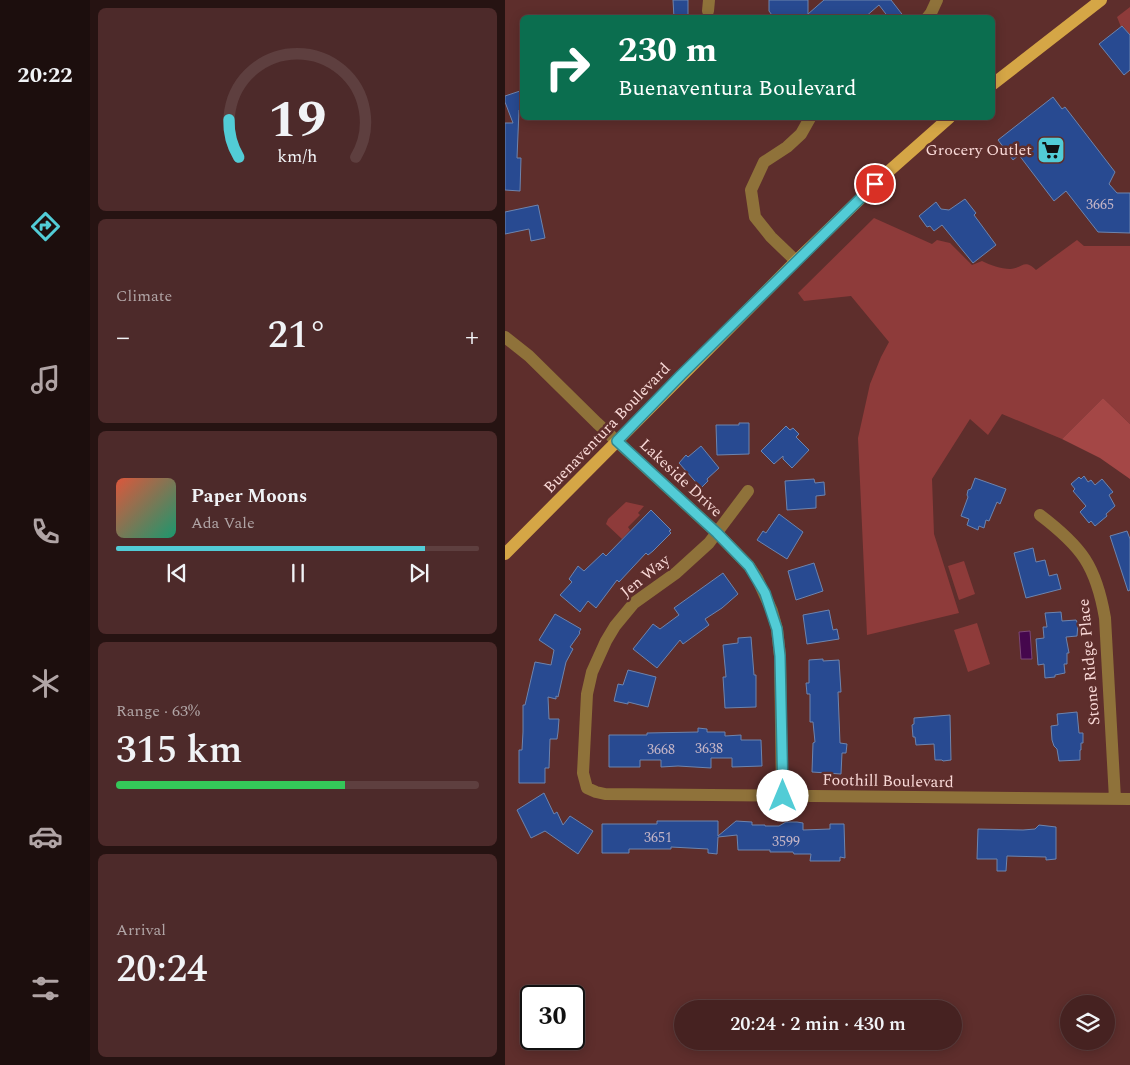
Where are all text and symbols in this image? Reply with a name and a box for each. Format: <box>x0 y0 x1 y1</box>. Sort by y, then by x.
text: 230 m <box>618 24 717 77</box>
icon: right <box>535 35 600 100</box>
text: 20:22 <box>17 59 73 92</box>
text: Buenaventura Boulevard <box>618 72 857 105</box>
text: 19 <box>268 81 327 160</box>
supermarket icon: Grocery Outlet <box>1036 135 1066 165</box>
place label: Grocery Outlet <box>926 138 1032 162</box>
text: km/h <box>277 143 318 170</box>
pin <box>854 163 896 205</box>
icon: arrive <box>861 170 889 198</box>
house number: 3665 <box>1086 194 1114 215</box>
icon: directions <box>28 209 63 244</box>
text: Climate <box>116 284 172 308</box>
text: 21° <box>268 307 327 365</box>
text: − <box>116 316 130 359</box>
text: + <box>465 316 479 359</box>
street label: Buenaventura Boulevard <box>538 357 676 499</box>
icon: music <box>28 362 63 397</box>
street label: Lakeside Drive <box>634 433 728 523</box>
text: Paper Moons <box>191 482 307 511</box>
text: Ada Vale <box>191 511 255 535</box>
icon: phone <box>28 514 63 549</box>
street label: Jen Way <box>615 548 676 604</box>
icon: previous <box>163 559 191 587</box>
icon: pause <box>284 559 312 587</box>
icon: next <box>405 559 433 587</box>
street label: Stone Ridge Place <box>1072 598 1106 726</box>
icon: climate <box>28 666 63 701</box>
text: Range · 63% <box>116 699 200 723</box>
text: 315 km <box>116 722 242 780</box>
house number: 3638 <box>695 738 723 759</box>
house number: 3668 <box>647 739 675 760</box>
street label: Foothill Boulevard <box>822 768 954 794</box>
position arrow <box>756 769 808 821</box>
icon: car <box>28 819 63 854</box>
house number: 3651 <box>644 827 672 848</box>
house number: 3599 <box>772 831 800 852</box>
text: Arrival <box>116 918 166 942</box>
text: 20:24 <box>116 941 207 999</box>
icon: filters <box>28 971 63 1006</box>
speed limit sign: 30 <box>520 985 585 1050</box>
map controls <box>1060 995 1115 1050</box>
button: layers <box>1060 995 1115 1050</box>
text: 20:24 · 2 min · 430 m <box>730 1010 906 1039</box>

